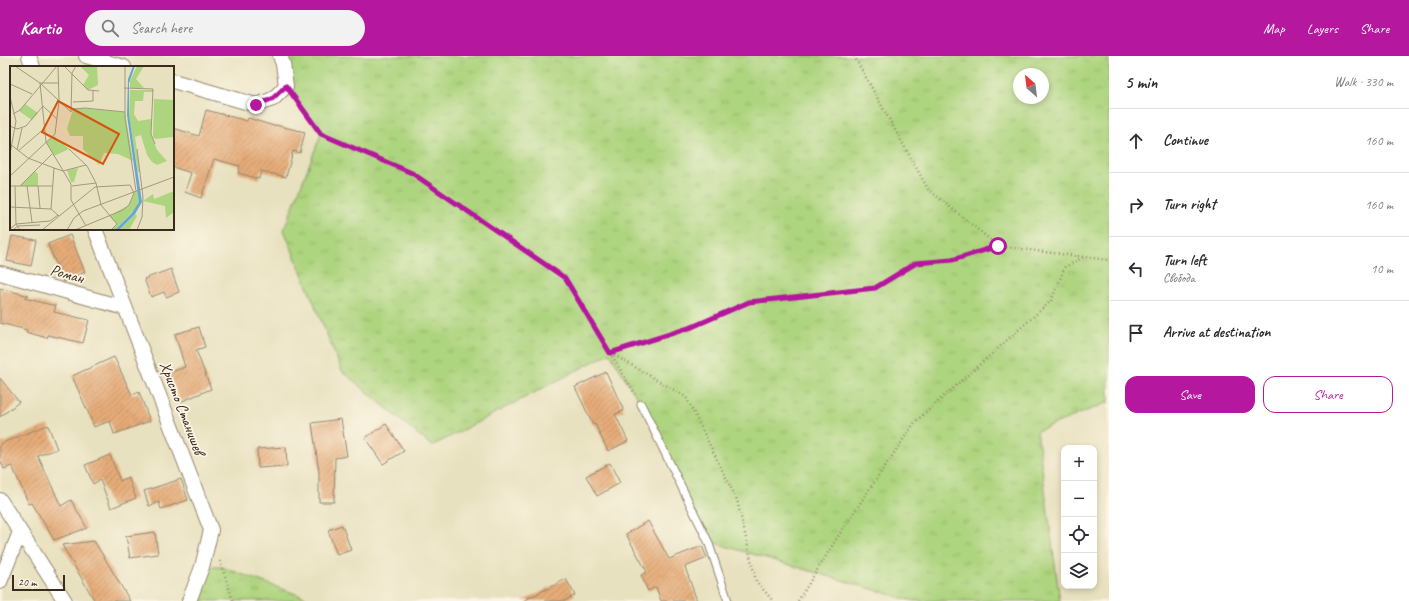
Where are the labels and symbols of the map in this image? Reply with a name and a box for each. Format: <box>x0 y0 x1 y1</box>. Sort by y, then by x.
inset map <box>10 66 174 230</box>
north arrow <box>1013 68 1049 104</box>
route end <box>247 96 265 114</box>
route start <box>989 237 1007 255</box>
street label: Роман <box>48 260 88 289</box>
street label: Христо Станишев <box>155 359 210 461</box>
scale bar <box>12 573 65 592</box>

